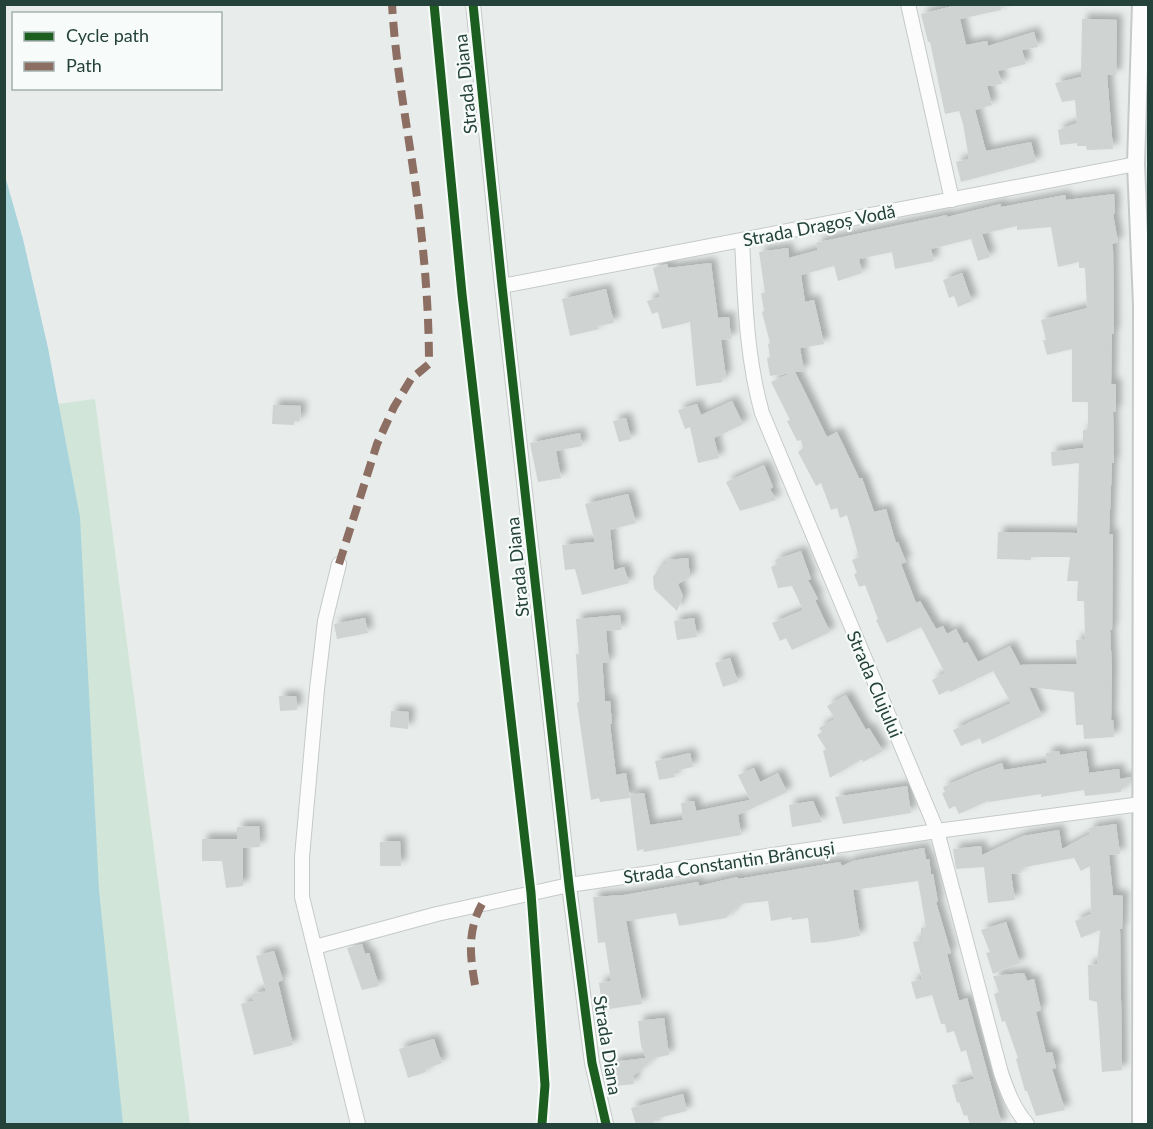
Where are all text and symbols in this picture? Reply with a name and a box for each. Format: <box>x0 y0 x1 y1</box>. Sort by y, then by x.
legend <box>12 12 222 90</box>
text: Cycle path <box>66 24 149 46</box>
street label: Strada Diana <box>449 33 481 135</box>
text: Path <box>66 54 102 76</box>
street label: Strada Dragoș Vodă <box>741 199 897 251</box>
street label: Strada Diana <box>501 516 533 618</box>
street label: Strada Clujului <box>843 627 907 741</box>
street label: Strada Constantin Brâncuși <box>622 836 836 888</box>
street label: Strada Diana <box>589 994 627 1096</box>

